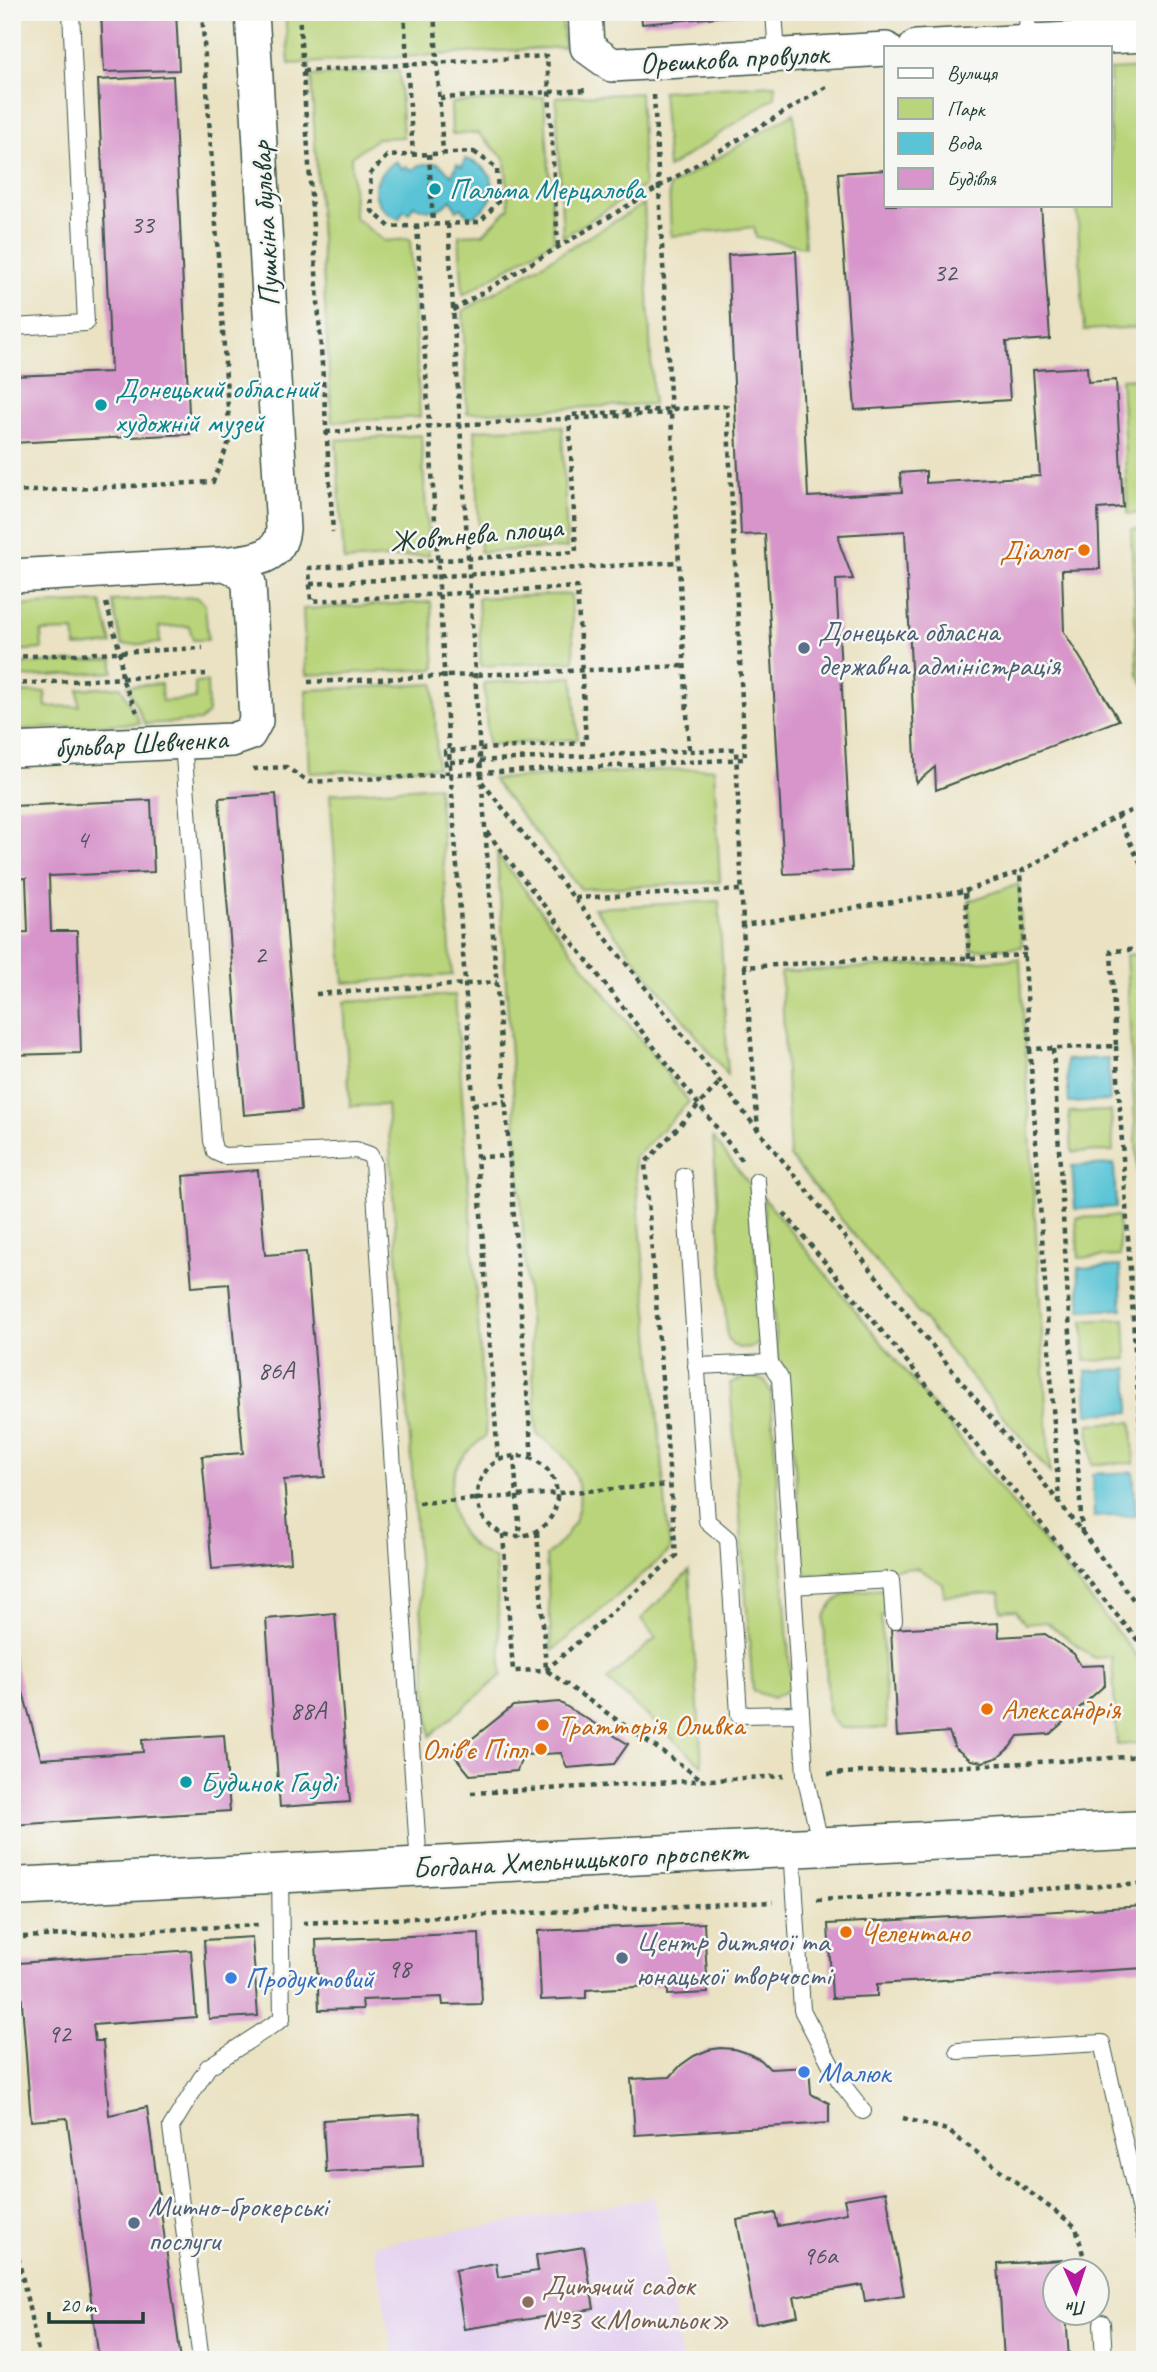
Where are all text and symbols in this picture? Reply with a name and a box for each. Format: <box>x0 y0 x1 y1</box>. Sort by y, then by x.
street label: Орєшкова провулок <box>639 34 831 82</box>
legend <box>884 46 1112 206</box>
text: Вулиця <box>947 60 998 86</box>
text: Парк <box>947 96 987 122</box>
text: Вода <box>947 130 983 156</box>
street label: Пушкіна бульвар <box>242 139 288 308</box>
text: Будівля <box>947 166 997 192</box>
place label: Пальма Мерцалова <box>449 170 647 208</box>
marker: Пальма Мерцалова <box>427 181 443 197</box>
house number: 33 <box>130 208 156 241</box>
house number: 32 <box>933 256 959 289</box>
place label: Донецький обласний художній музей <box>115 369 321 441</box>
marker: Донецький обласний художній музей <box>93 397 109 413</box>
street label: Жовтнева площа <box>388 507 566 560</box>
place label: Діалог <box>999 531 1075 569</box>
marker: Діалог <box>1076 542 1092 558</box>
place label: Донецька обласна державна адміністрація <box>818 612 1062 684</box>
marker: Донецька обласна державна адміністрація <box>796 640 812 656</box>
street label: бульвар Шевченка <box>53 719 230 767</box>
house number: 4 <box>76 823 90 856</box>
house number: 2 <box>254 938 268 971</box>
house number: 86А <box>258 1354 296 1387</box>
place label: Александрія <box>1001 1690 1121 1728</box>
house number: 88А <box>290 1694 328 1727</box>
marker: Александрія <box>979 1701 995 1717</box>
place label: Тратторія Оливка <box>557 1706 747 1744</box>
marker: Тратторія Оливка <box>535 1717 551 1733</box>
place label: Олів'є Піпл <box>422 1730 529 1768</box>
marker: Олів'є Піпл <box>533 1741 549 1757</box>
place label: Будинок Гауді <box>200 1763 339 1801</box>
marker: Будинок Гауді <box>178 1774 194 1790</box>
street label: Богдана Хмельницького проспект <box>412 1831 750 1887</box>
place label: Челентано <box>860 1913 971 1951</box>
place label: Центр дитячої та юнацької творчості <box>636 1922 834 1994</box>
marker: Челентано <box>838 1924 854 1940</box>
marker: Центр дитячої та юнацької творчості <box>614 1950 630 1966</box>
house number: 98 <box>387 1952 413 1985</box>
place label: Продуктовий <box>245 1959 375 1997</box>
marker: Продуктовий <box>223 1970 239 1986</box>
house number: 92 <box>47 2017 73 2050</box>
place label: Малюк <box>818 2053 892 2091</box>
marker: Малюк <box>796 2064 812 2080</box>
place label: Митно-брокерські послуги <box>148 2187 331 2259</box>
marker: Митно-брокерські послуги <box>126 2215 142 2231</box>
house number: 96а <box>803 2239 839 2272</box>
north arrow <box>1042 2256 1112 2326</box>
place label: Дитячий садок №3 «Мотильок» <box>542 2266 730 2338</box>
scale bar <box>49 2281 144 2325</box>
text: 20 m <box>60 2292 98 2318</box>
marker: Дитячий садок №3 «Мотильок» <box>520 2294 536 2310</box>
text: Пн <box>1065 2295 1087 2321</box>

